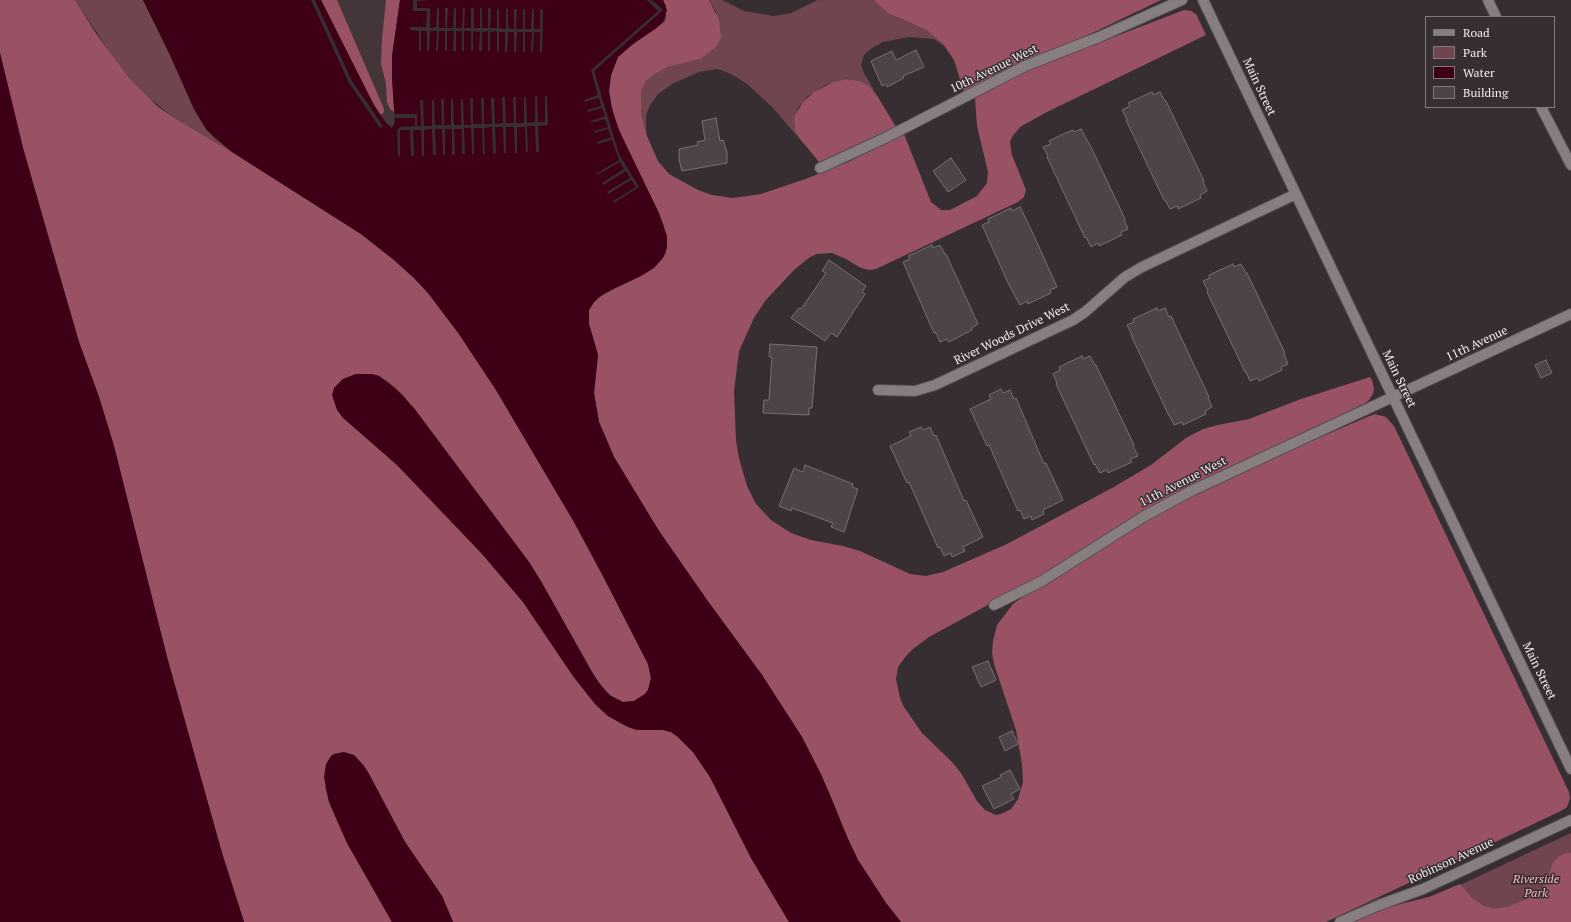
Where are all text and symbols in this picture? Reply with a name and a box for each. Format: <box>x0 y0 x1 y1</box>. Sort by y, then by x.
legend <box>1425 16 1555 108</box>
text: Road <box>1463 25 1490 40</box>
street label: 10th Avenue West <box>948 42 1040 96</box>
text: Park <box>1463 45 1487 60</box>
street label: Main Street <box>1239 56 1279 118</box>
text: Water <box>1463 65 1495 80</box>
text: Building <box>1463 85 1508 100</box>
street label: River Woods Drive West <box>952 300 1072 368</box>
street label: 11th Avenue <box>1444 323 1510 365</box>
street label: Main Street <box>1379 348 1419 410</box>
street label: 11th Avenue West <box>1137 454 1229 510</box>
street label: Main Street <box>1519 640 1559 702</box>
street label: Robinson Avenue <box>1406 835 1496 887</box>
park label: Riverside Park <box>1513 873 1559 901</box>

